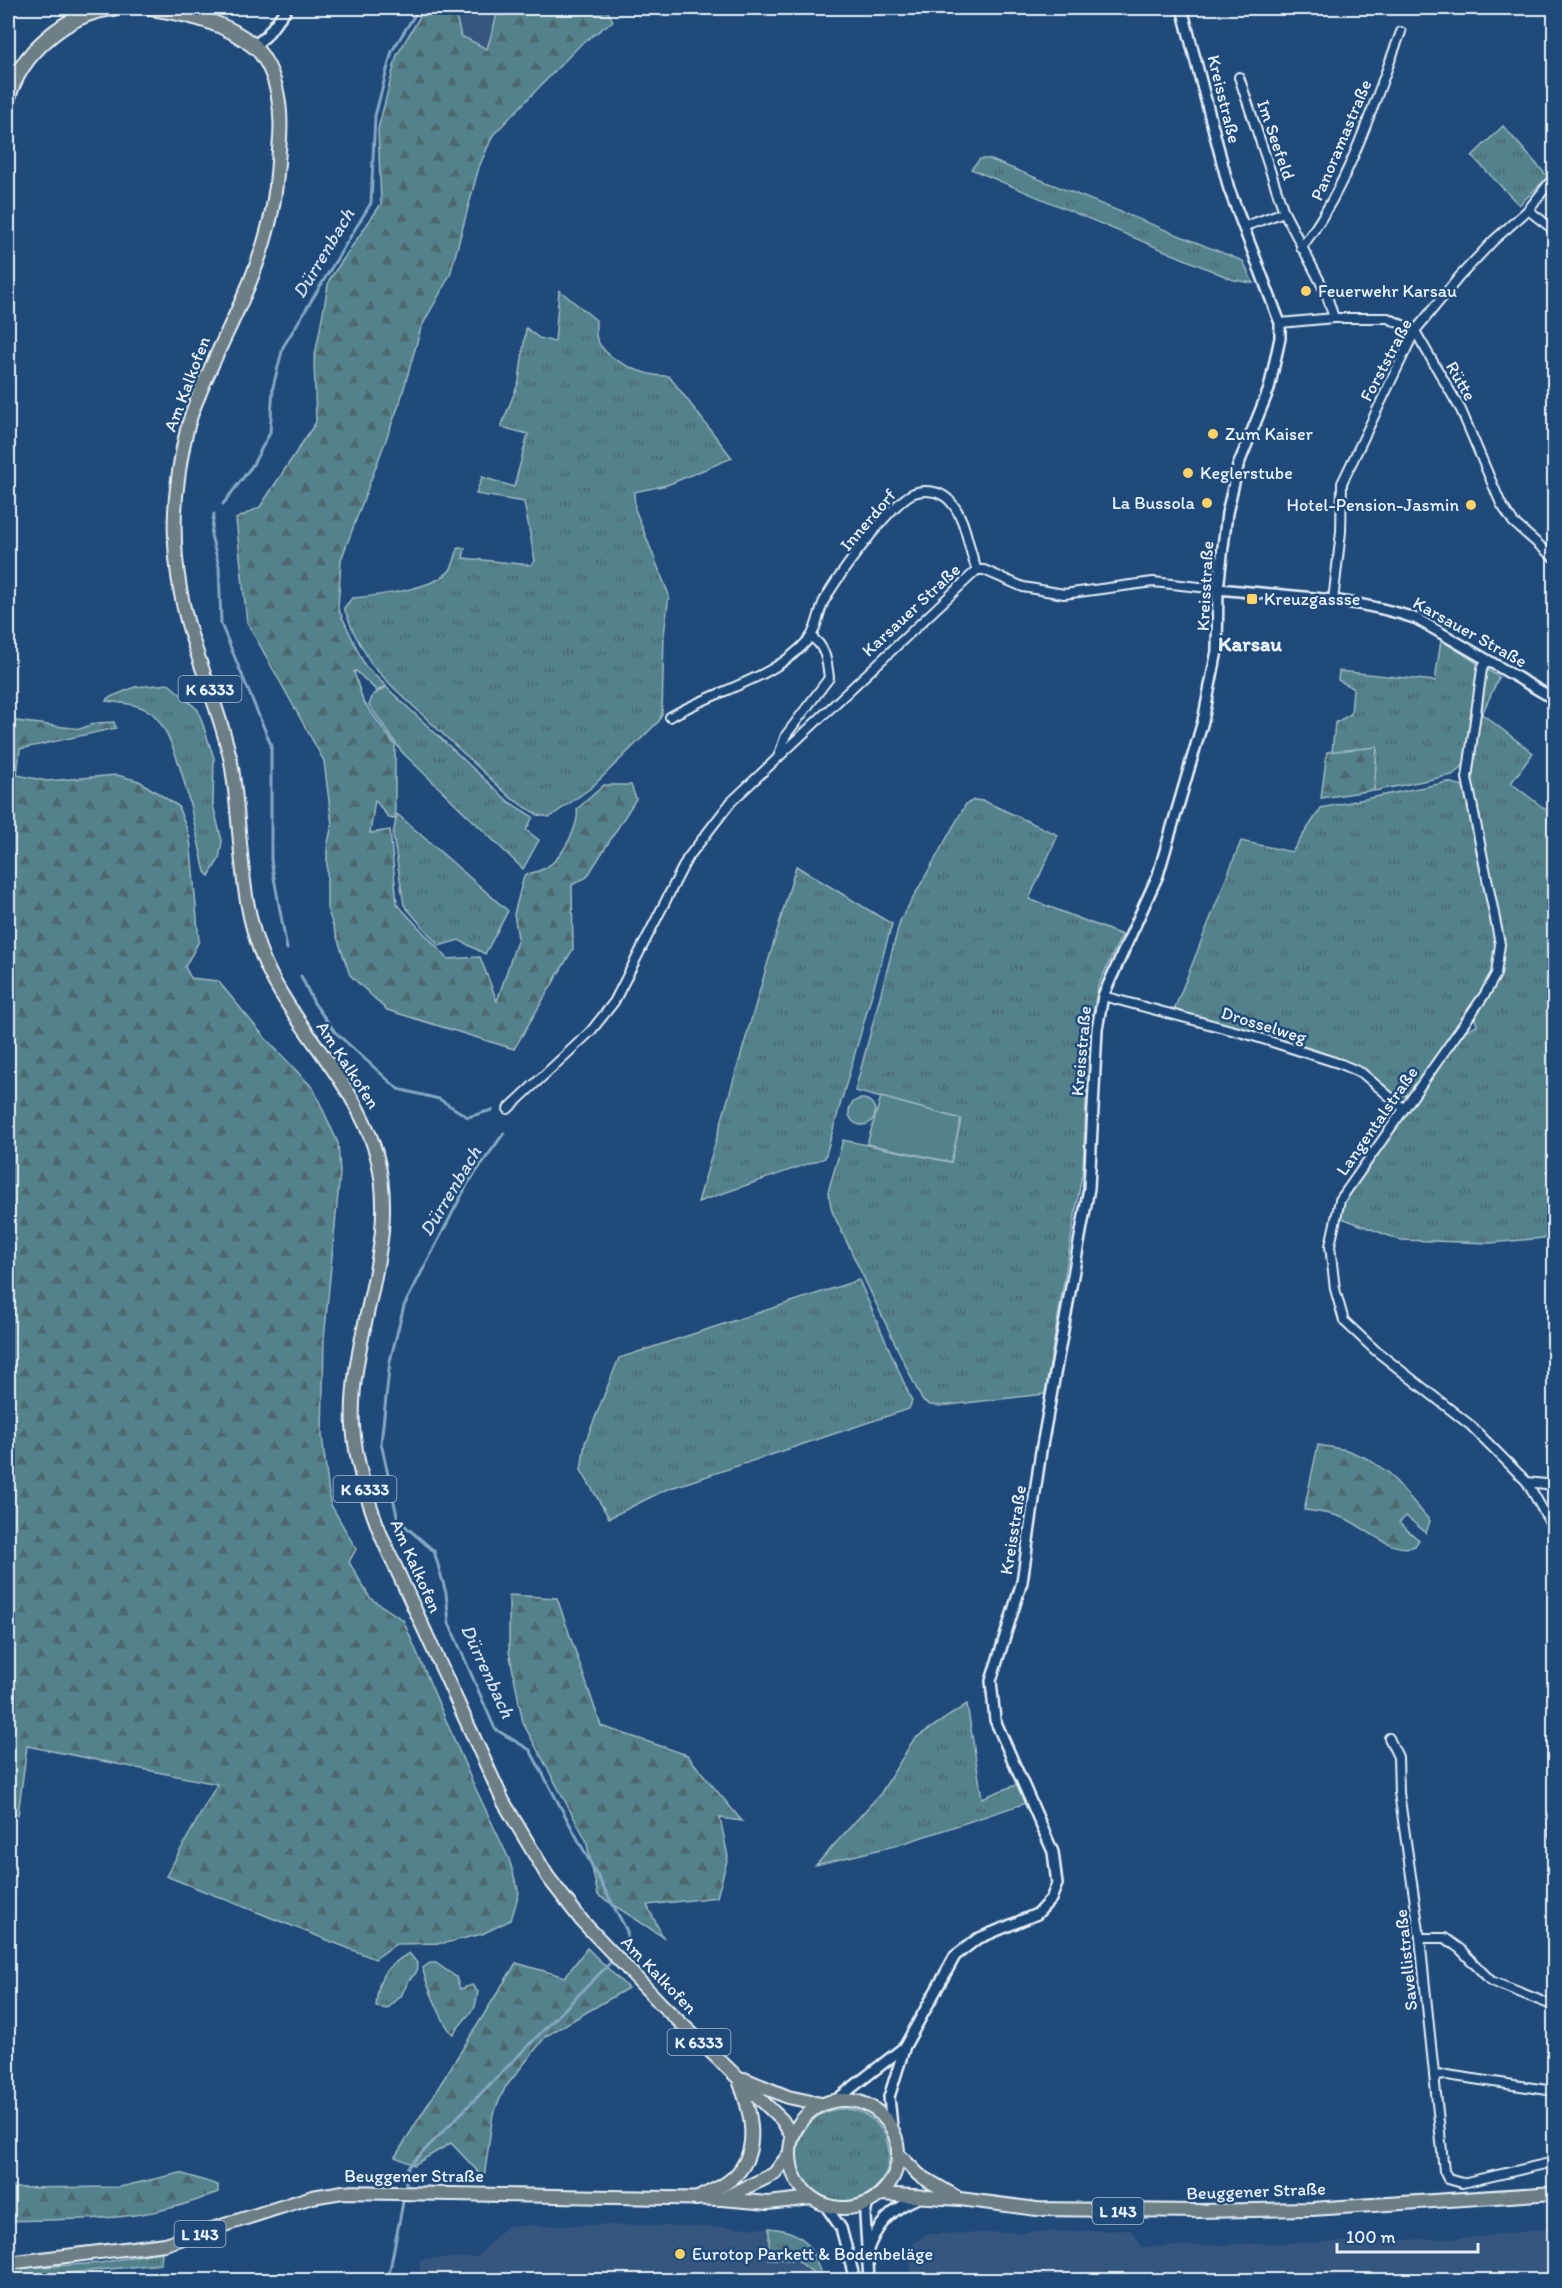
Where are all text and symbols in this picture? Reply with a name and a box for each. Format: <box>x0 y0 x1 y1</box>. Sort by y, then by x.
street label: Kreisstraße <box>1202 53 1246 145</box>
street label: Panoramastraße <box>1306 76 1376 204</box>
street label: Im Seefeld <box>1252 97 1300 183</box>
water label: Dürrenbach <box>287 203 359 302</box>
place label: Feuerwehr Karsau <box>1318 280 1457 302</box>
marker: Feuerwehr Karsau <box>1299 284 1313 298</box>
street label: Forststraße <box>1355 315 1417 405</box>
street label: Am Kalkofen <box>159 333 215 435</box>
street label: Rütte <box>1441 357 1481 405</box>
place label: Zum Kaiser <box>1225 423 1314 445</box>
marker: Zum Kaiser <box>1206 427 1220 441</box>
place label: Keglerstube <box>1200 462 1293 484</box>
marker: Keglerstube <box>1181 466 1195 480</box>
street label: Innerdorf <box>835 484 901 555</box>
place label: La Bussola <box>1112 492 1196 514</box>
place label: Hotel-Pension-Jasmin <box>1286 494 1459 516</box>
marker: La Bussola <box>1200 496 1214 510</box>
marker: Hotel-Pension-Jasmin <box>1464 498 1478 512</box>
street label: Kreisstraße <box>1192 540 1218 632</box>
street label: Karsauer Straße <box>857 559 965 661</box>
place label: Kreuzgassse <box>1264 588 1360 610</box>
marker: Kreuzgassse <box>1245 592 1259 606</box>
street label: Karsauer Straße <box>1409 592 1531 672</box>
district label: Karsau <box>1218 631 1282 656</box>
road number: K 6333 <box>178 676 242 702</box>
street label: Drosselweg <box>1219 1002 1310 1049</box>
street label: Kreisstraße <box>1066 1005 1096 1097</box>
street label: Am Kalkofen <box>311 1017 385 1113</box>
street label: Langentalstraße <box>1331 1062 1423 1180</box>
water label: Dürrenbach <box>414 1141 486 1240</box>
road number: K 6333 <box>334 1476 397 1502</box>
street label: Kreisstraße <box>995 1484 1031 1576</box>
street label: Am Kalkofen <box>386 1516 447 1617</box>
water label: Dürrenbach <box>456 1620 520 1722</box>
street label: Savellistraße <box>1390 1908 1422 2012</box>
street label: Am Kalkofen <box>616 1931 702 2019</box>
road number: K 6333 <box>668 2029 730 2055</box>
street label: Beuggener Straße <box>344 2165 484 2187</box>
street label: Beuggener Straße <box>1186 2178 1326 2204</box>
road number: L 143 <box>1092 2198 1144 2224</box>
scale bar <box>1337 2216 1478 2254</box>
road number: L 143 <box>174 2221 226 2247</box>
text: 100 m <box>1346 2226 1396 2248</box>
place label: Eurotop Parkett & Bodenbeläge <box>692 2243 933 2265</box>
marker: Eurotop Parkett & Bodenbeläge <box>673 2247 687 2261</box>

